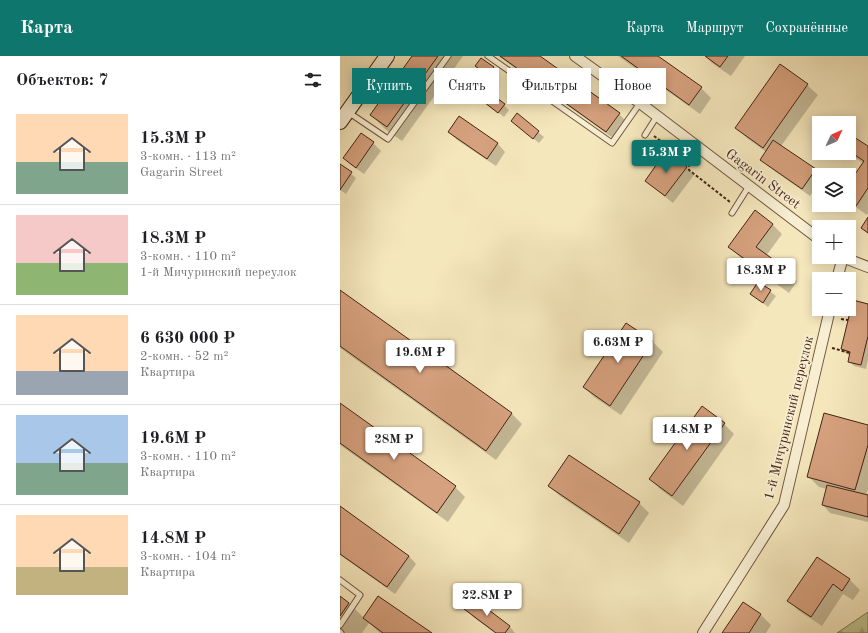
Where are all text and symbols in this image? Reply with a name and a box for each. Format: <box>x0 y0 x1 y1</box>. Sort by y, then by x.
text: Карта <box>20 19 73 38</box>
text: Карта <box>626 21 664 35</box>
text: Маршрут <box>686 21 743 35</box>
text: Сохранённые <box>765 21 848 35</box>
chip: Купить <box>352 68 426 104</box>
chip: Снять <box>434 68 499 104</box>
chip: Фильтры <box>507 68 591 104</box>
chip: Новое <box>599 68 666 104</box>
icon: filters <box>302 69 324 91</box>
text: Объектов: 7 <box>16 72 108 89</box>
north arrow <box>812 116 856 160</box>
map controls <box>812 116 856 316</box>
icon: home <box>48 130 96 178</box>
text: 15.3M ₽ <box>140 130 206 147</box>
pin: 15.3M ₽ <box>629 140 703 174</box>
text: 15.3M ₽ <box>641 146 691 159</box>
street label: Gagarin Street <box>723 146 803 212</box>
text: 3-комн. · 113 m² <box>140 150 236 163</box>
text: Gagarin Street <box>140 166 223 179</box>
button: layers <box>812 168 856 212</box>
button: + <box>812 220 856 264</box>
text: 18.3M ₽ <box>140 230 206 247</box>
icon: home <box>48 231 96 279</box>
text: 3-комн. · 110 m² <box>140 250 236 263</box>
pin: 18.3M ₽ <box>724 258 798 292</box>
text: 18.3M ₽ <box>736 264 786 277</box>
text: 1-й Мичуринский переулок <box>140 266 296 279</box>
button: − <box>812 272 856 316</box>
text: 6 630 000 ₽ <box>140 330 235 347</box>
pin: 6.63M ₽ <box>581 330 655 364</box>
icon: home <box>48 331 96 379</box>
street label: 1-й Мичуринский переулок <box>762 335 816 501</box>
text: 6.63M ₽ <box>593 336 643 349</box>
pin: 19.6M ₽ <box>383 340 457 374</box>
text: 19.6M ₽ <box>395 346 445 359</box>
text: 2-комн. · 52 m² <box>140 350 228 363</box>
text: Квартира <box>140 366 195 379</box>
pin: 14.8M ₽ <box>650 417 724 451</box>
text: 14.8M ₽ <box>662 423 712 436</box>
pin: 28M ₽ <box>366 427 422 461</box>
text: 19.6M ₽ <box>140 430 206 447</box>
icon: home <box>48 431 96 479</box>
text: 28M ₽ <box>374 433 414 446</box>
text: 3-комн. · 110 m² <box>140 450 236 463</box>
text: Квартира <box>140 466 195 479</box>
text: 14.8M ₽ <box>140 530 206 547</box>
icon: home <box>48 531 96 579</box>
text: 3-комн. · 104 m² <box>140 550 236 563</box>
text: Квартира <box>140 566 195 579</box>
pin: 22.8M ₽ <box>450 583 524 617</box>
text: 22.8M ₽ <box>462 589 512 602</box>

